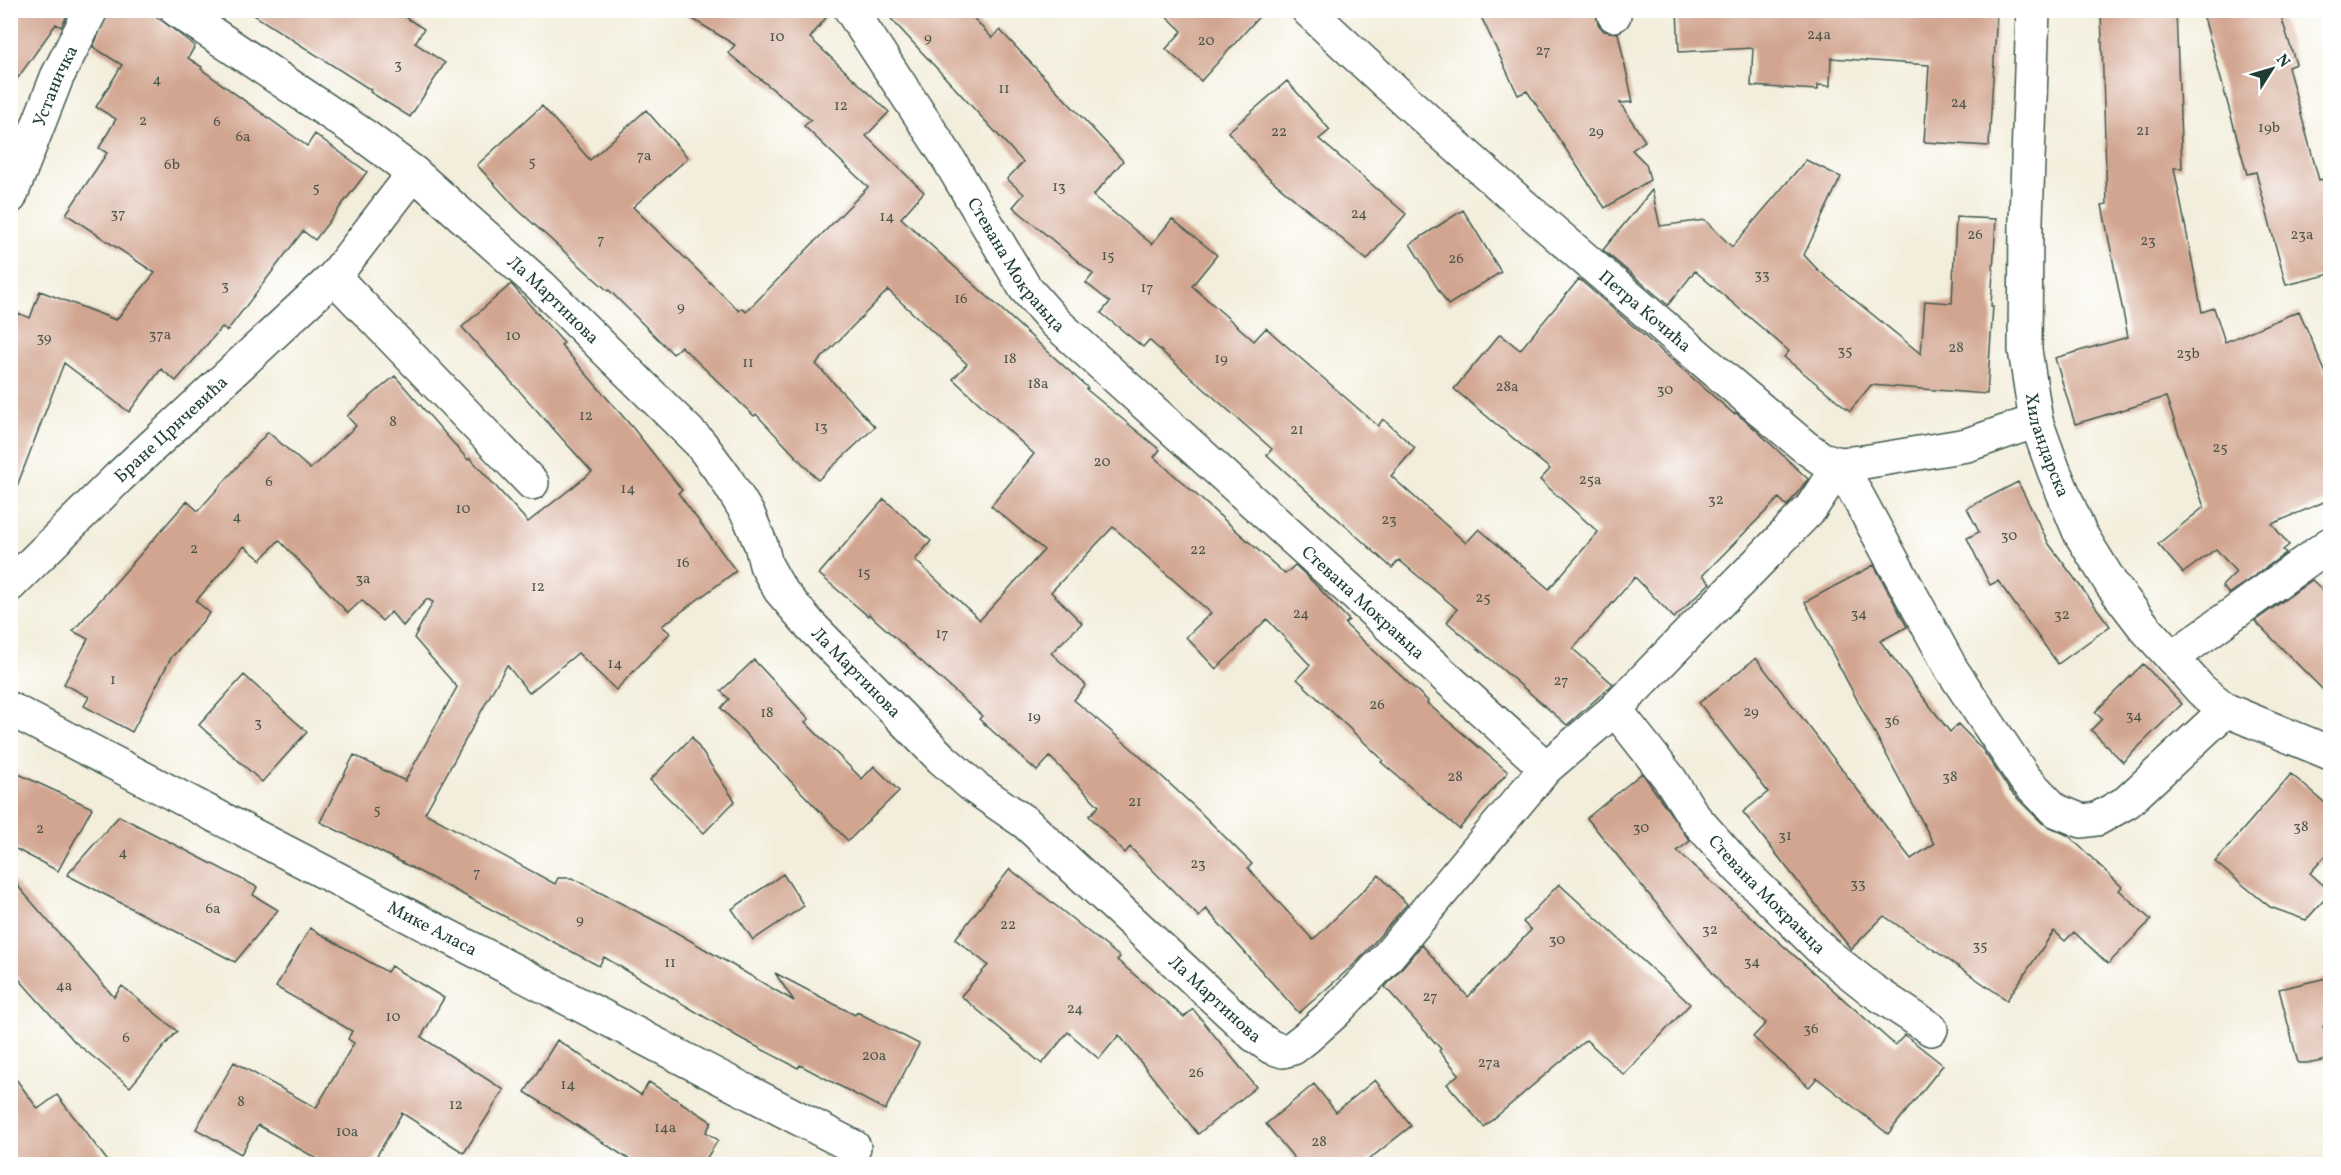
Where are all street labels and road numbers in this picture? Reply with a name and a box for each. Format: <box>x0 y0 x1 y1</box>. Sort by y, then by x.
street label: Устаничка <box>28 41 85 131</box>
street label: Стевана Мокрањца <box>960 193 1070 339</box>
street label: Ла Мартинова <box>501 250 604 351</box>
street label: Петра Кочића <box>1592 265 1696 359</box>
street label: Бране Црнчевића <box>109 371 234 489</box>
street label: Хиландарска <box>2018 392 2075 501</box>
street label: Стевана Мокрањца <box>1295 541 1430 666</box>
street label: Ла Мартинова <box>805 622 906 724</box>
street label: Стевана Мокрањца <box>1701 830 1831 961</box>
street label: Мике Аласа <box>383 896 481 963</box>
street label: Ла Мартинова <box>1162 950 1266 1050</box>

